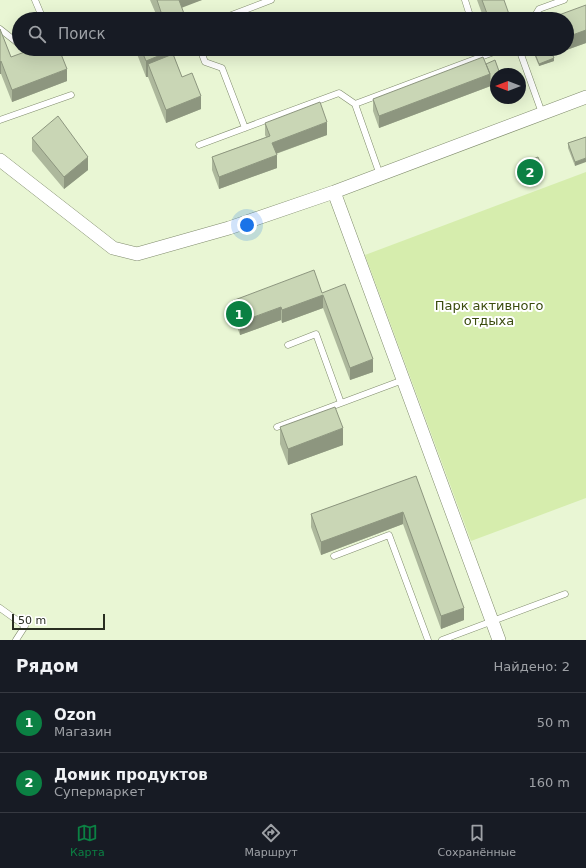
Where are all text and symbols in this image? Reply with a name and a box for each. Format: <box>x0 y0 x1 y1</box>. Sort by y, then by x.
search box <box>12 12 574 56</box>
icon: search <box>26 23 48 45</box>
text: Поиск <box>58 25 106 43</box>
north arrow <box>490 68 526 104</box>
pin: 2 <box>517 157 543 187</box>
your location <box>237 215 257 235</box>
park label: Парк активного отдыха <box>435 298 543 328</box>
pin: 1 <box>226 299 252 329</box>
scale bar <box>12 612 105 631</box>
text: 50 m <box>18 614 46 627</box>
text: Рядом <box>16 656 79 676</box>
text: Найдено: 2 <box>494 659 570 674</box>
text: Ozon <box>54 706 96 724</box>
text: 1 <box>24 715 34 730</box>
text: 50 m <box>537 715 570 730</box>
text: Магазин <box>54 724 112 739</box>
text: Домик продуктов <box>54 766 208 784</box>
text: 2 <box>24 775 34 790</box>
text: 160 m <box>528 775 570 790</box>
text: Супермаркет <box>54 784 145 799</box>
tab: Карта <box>70 822 105 859</box>
tab: Маршрут <box>245 822 298 859</box>
tab: Сохранённые <box>438 822 516 859</box>

